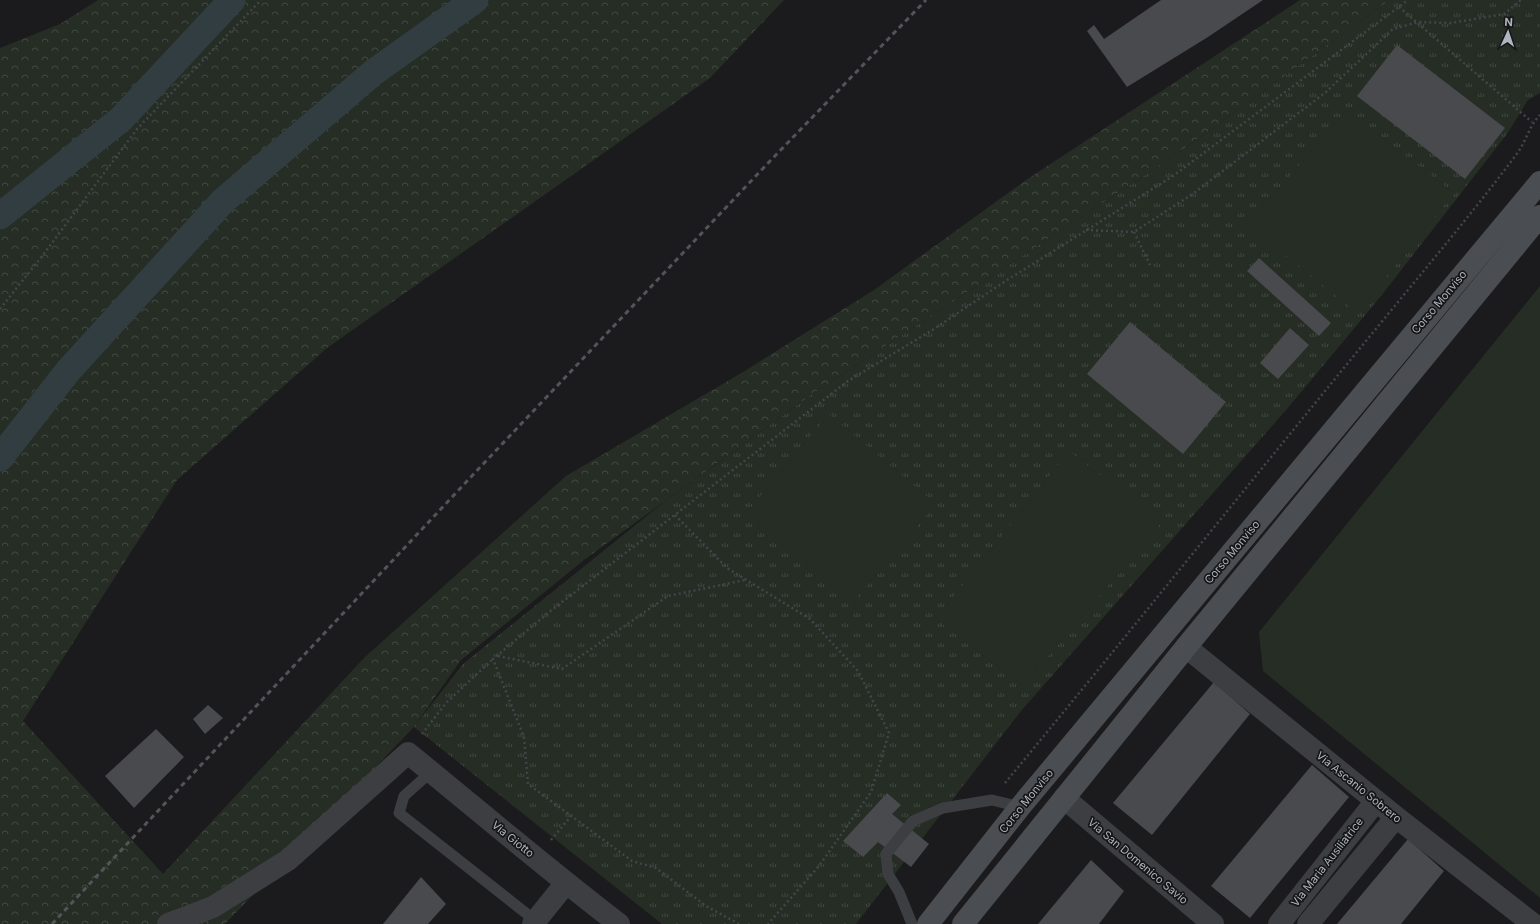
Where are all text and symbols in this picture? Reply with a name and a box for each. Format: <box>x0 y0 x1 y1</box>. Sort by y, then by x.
north arrow <box>1488 12 1528 52</box>
text: N <box>1504 15 1513 29</box>
street label: Corso Monviso <box>1408 267 1470 337</box>
street label: Corso Monviso <box>1201 517 1263 587</box>
street label: Via Ascanio Sobrero <box>1314 748 1405 826</box>
street label: Corso Monviso <box>996 766 1056 836</box>
street label: Via San Domenico Savio <box>1085 815 1191 907</box>
street label: Via Maria Ausiliatrice <box>1288 815 1366 909</box>
street label: Via Giotto <box>489 818 537 861</box>

